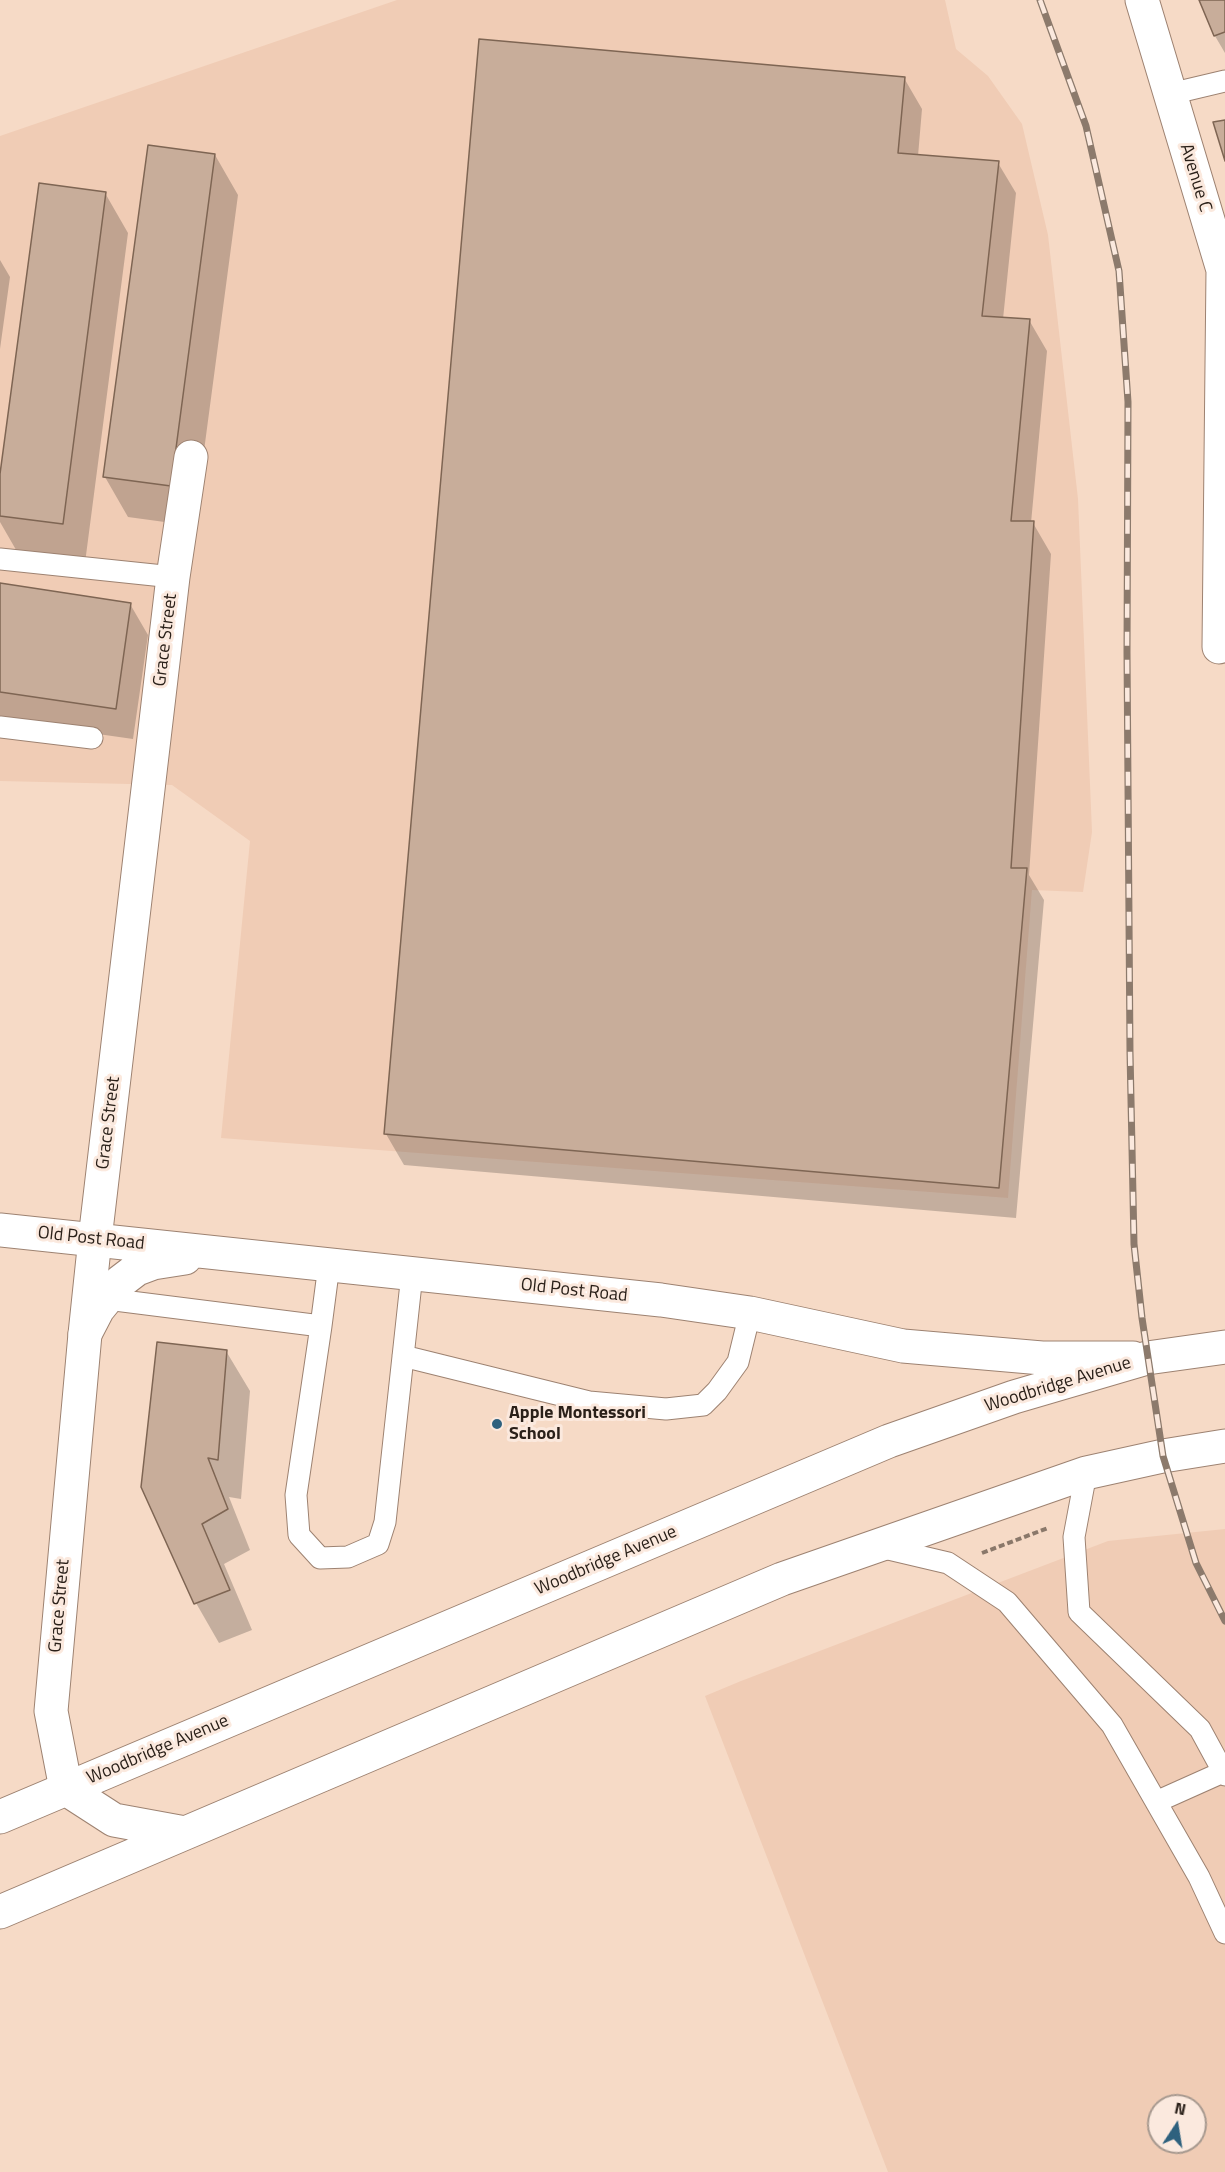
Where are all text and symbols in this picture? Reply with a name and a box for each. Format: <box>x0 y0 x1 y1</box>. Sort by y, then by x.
street label: Avenue C <box>1174 141 1216 215</box>
street label: Grace Street <box>150 592 182 688</box>
street label: Grace Street <box>93 1075 125 1171</box>
street label: Old Post Road <box>37 1223 145 1255</box>
street label: Old Post Road <box>520 1275 628 1307</box>
street label: Woodbridge Avenue <box>982 1352 1134 1418</box>
place label: Apple Montessori School <box>509 1403 646 1446</box>
marker: Apple Montessori School <box>490 1417 504 1431</box>
street label: Woodbridge Avenue <box>532 1521 680 1601</box>
street label: Grace Street <box>45 1558 75 1654</box>
street label: Woodbridge Avenue <box>84 1710 232 1790</box>
north arrow <box>1147 2094 1207 2154</box>
text: N <box>1172 2095 1188 2121</box>

